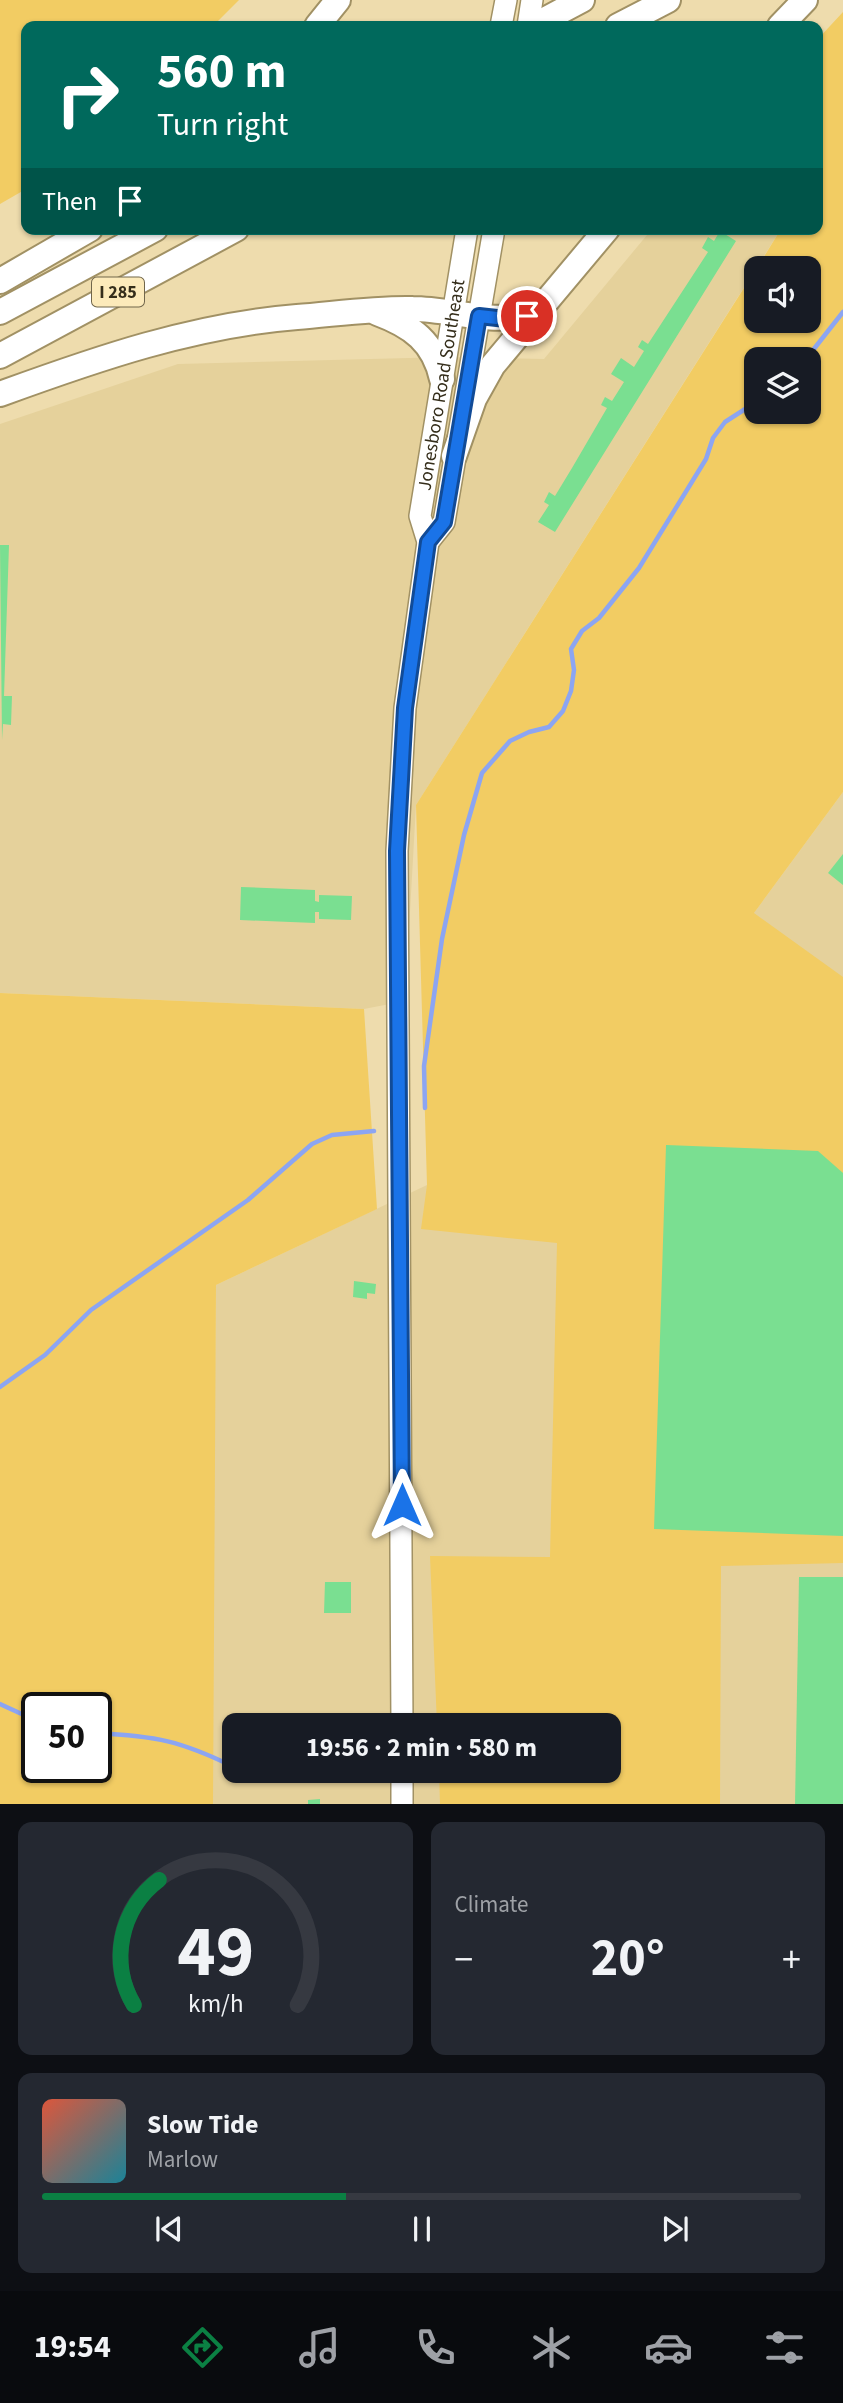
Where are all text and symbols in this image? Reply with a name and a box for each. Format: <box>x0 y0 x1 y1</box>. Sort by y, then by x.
text: 560 m <box>157 37 286 107</box>
icon: right <box>42 49 133 140</box>
text: Turn right <box>157 102 288 148</box>
icon: arrive <box>111 182 149 220</box>
text: Then <box>42 183 97 220</box>
map controls <box>744 256 821 424</box>
button: sound <box>744 256 821 333</box>
street label: Jonesboro Road Southeast <box>411 277 472 492</box>
road number: I 285 <box>92 278 144 306</box>
pin <box>497 286 557 346</box>
icon: arrive <box>508 297 546 335</box>
button: layers <box>744 347 821 424</box>
position arrow <box>365 1468 439 1542</box>
speed limit sign: 50 <box>21 1692 112 1783</box>
text: 19:56 · 2 min · 580 m <box>306 1729 537 1766</box>
text: Climate <box>455 1888 528 1921</box>
text: 49 <box>177 1900 254 2004</box>
text: 20° <box>591 1922 665 1996</box>
text: − <box>455 1933 473 1987</box>
text: + <box>782 1933 801 1987</box>
text: km/h <box>188 1985 243 2021</box>
text: Slow Tide <box>147 2106 258 2143</box>
text: Marlow <box>147 2143 218 2176</box>
icon: previous <box>150 2210 188 2248</box>
icon: pause <box>403 2210 441 2248</box>
icon: next <box>656 2210 694 2248</box>
icon: directions <box>178 2323 227 2372</box>
icon: music <box>295 2323 344 2372</box>
icon: phone <box>411 2323 460 2372</box>
icon: climate <box>527 2323 576 2372</box>
icon: car <box>644 2323 693 2372</box>
icon: filters <box>760 2323 809 2372</box>
text: 19:54 <box>34 2324 111 2370</box>

